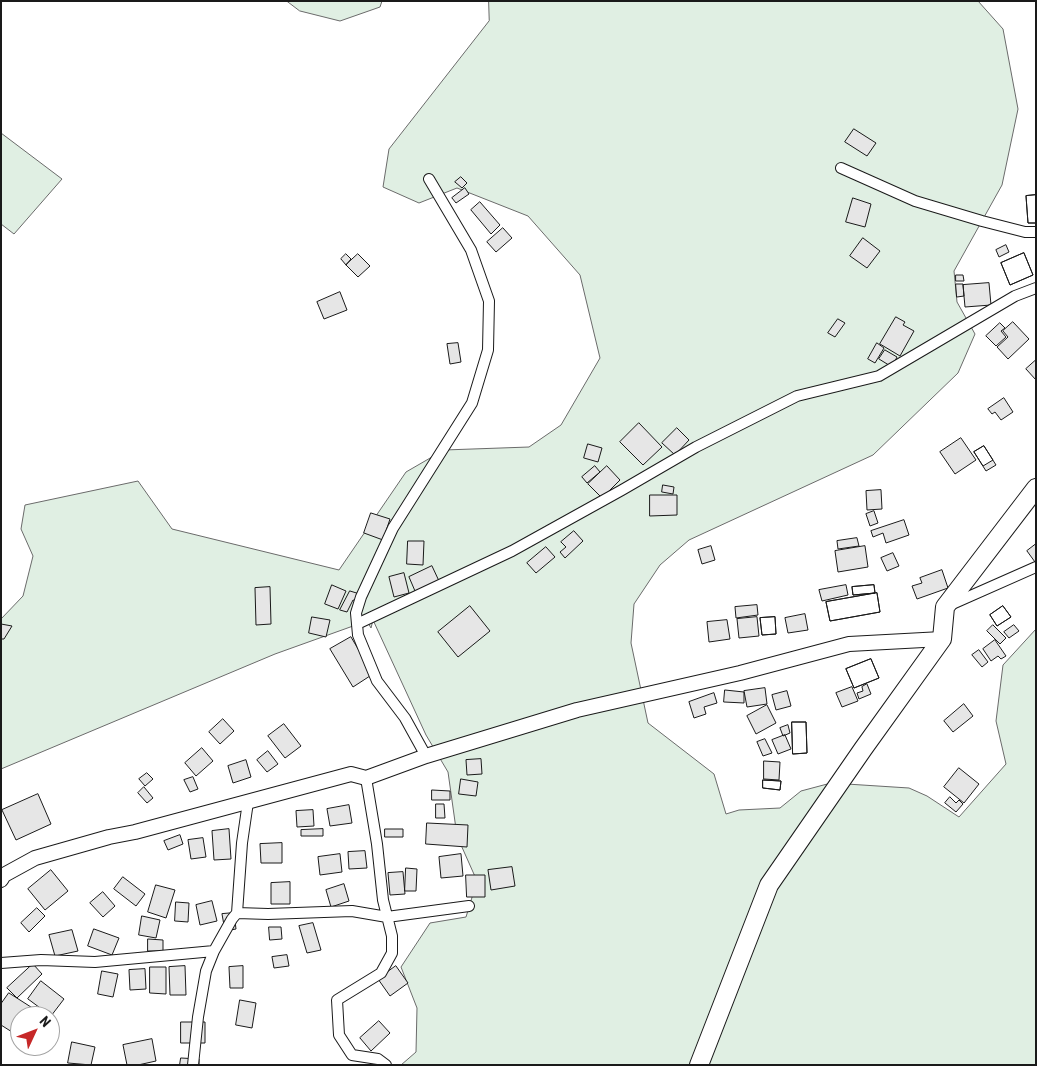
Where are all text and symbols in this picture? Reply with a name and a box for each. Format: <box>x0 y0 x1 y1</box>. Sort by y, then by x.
north arrow <box>10 1006 60 1056</box>
text: N <box>36 1013 54 1030</box>

